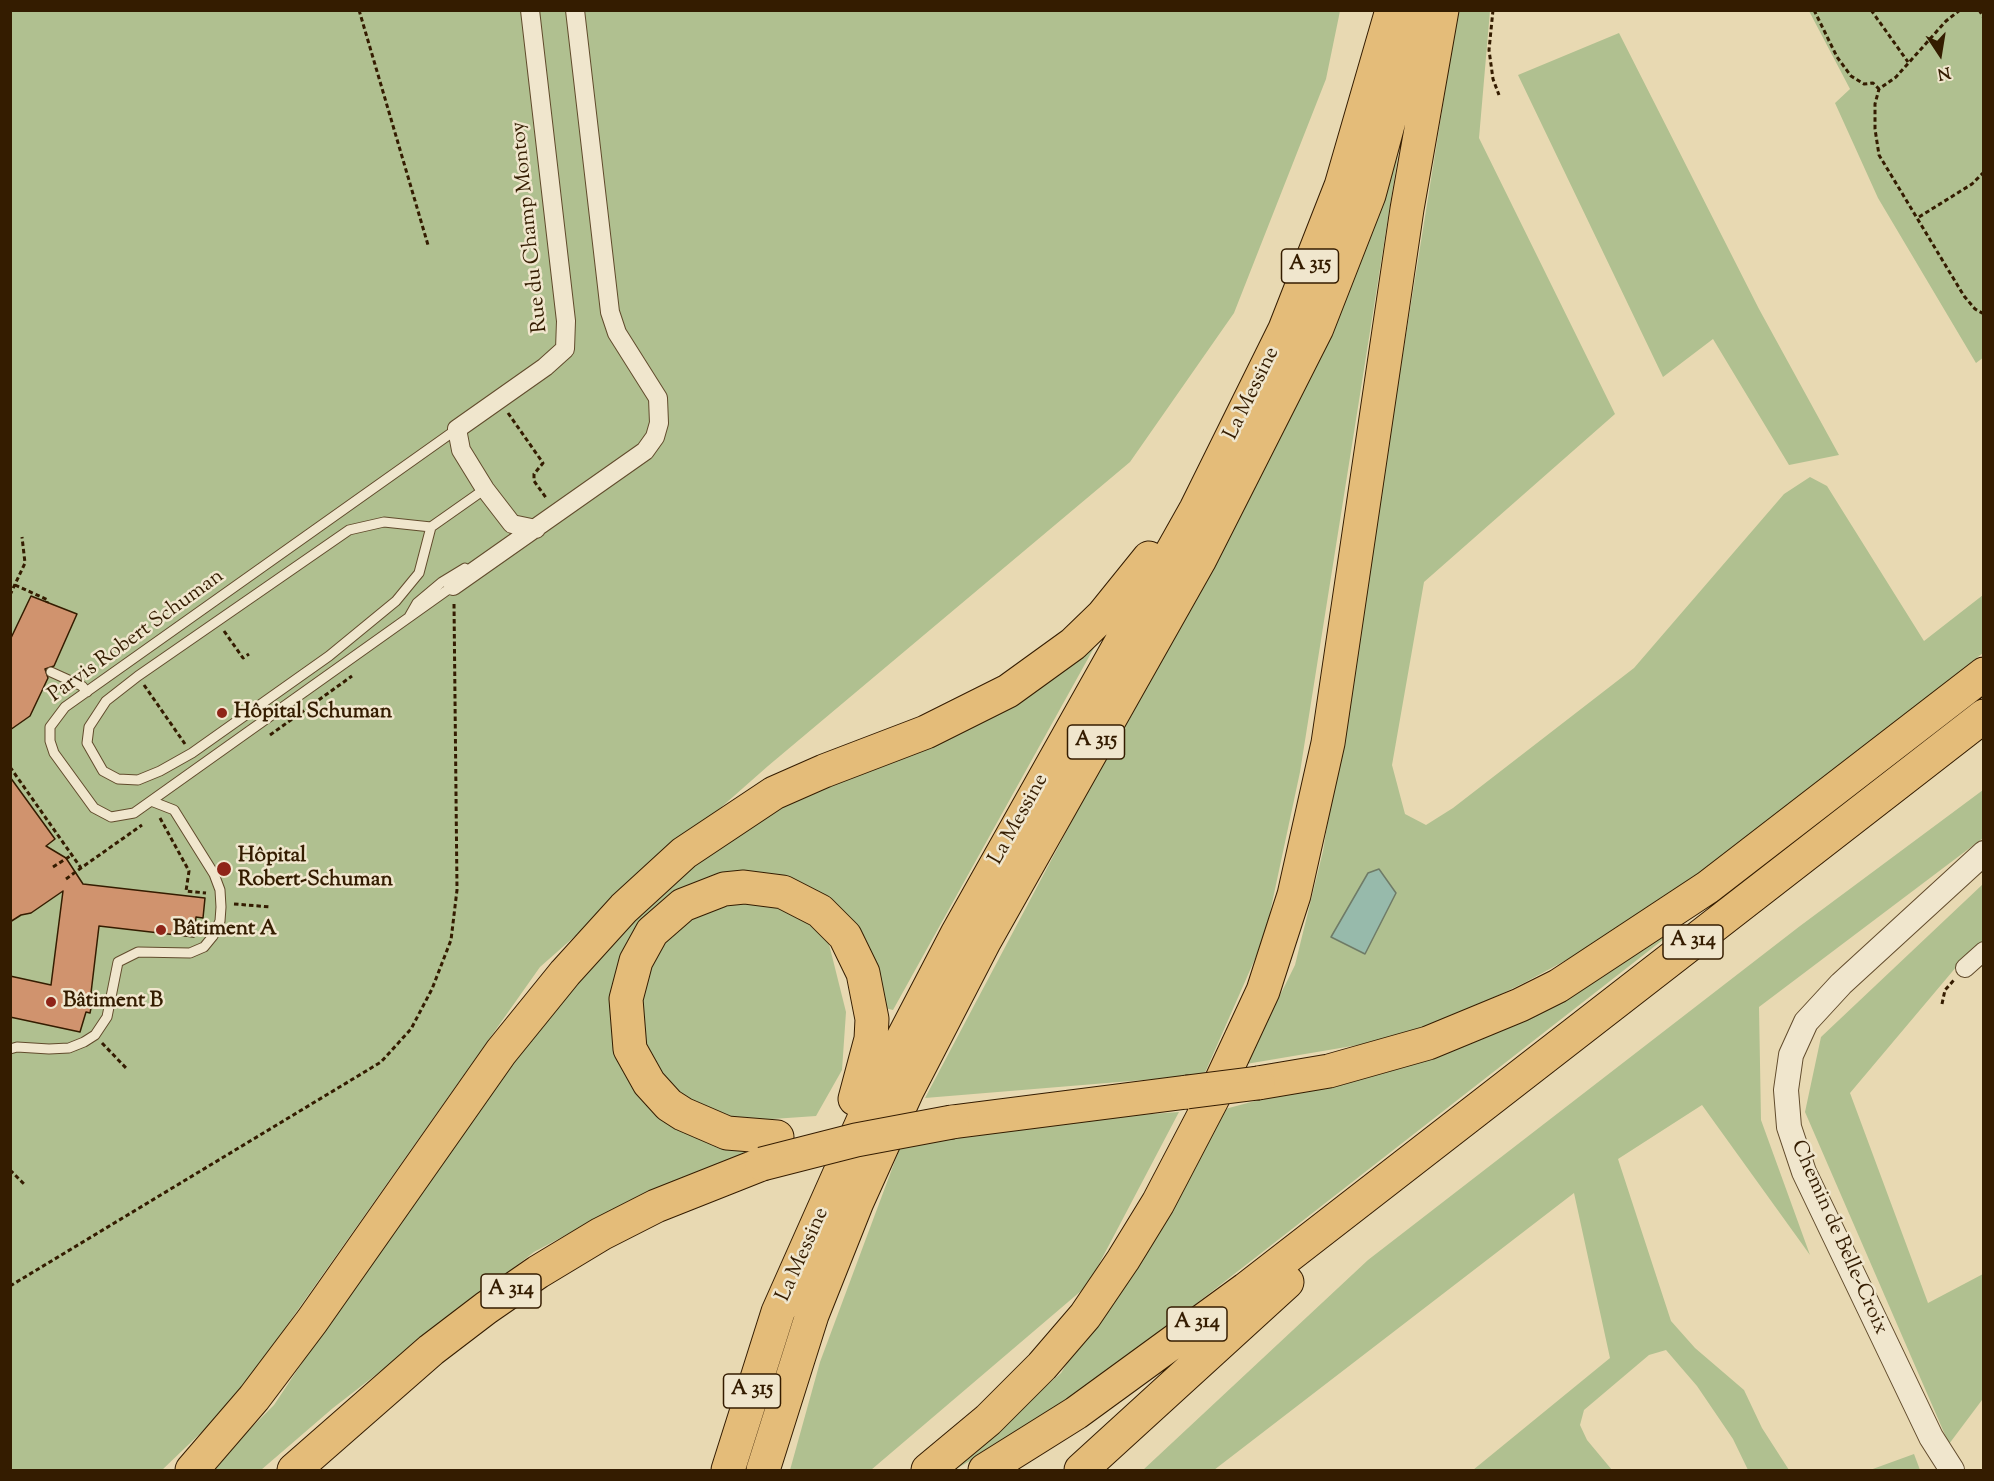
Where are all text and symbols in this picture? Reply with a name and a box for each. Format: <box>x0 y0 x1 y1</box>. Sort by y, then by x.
north arrow <box>1910 24 1970 84</box>
text: N <box>1935 60 1952 85</box>
street label: Rue du Champ Montoy <box>507 120 555 334</box>
road number: A 315 <box>1282 249 1338 283</box>
street label: La Messine <box>1220 344 1286 444</box>
street label: Parvis Robert Schuman <box>44 565 230 709</box>
place label: Hôpital Schuman <box>234 700 392 726</box>
marker: Hôpital Schuman <box>215 706 229 720</box>
road number: A 315 <box>1068 725 1124 759</box>
street label: La Messine <box>985 770 1055 870</box>
place label: Hôpital Robert-Schuman <box>238 844 393 894</box>
marker: Hôpital Robert-Schuman <box>215 860 233 878</box>
place label: Bâtiment A <box>173 917 277 943</box>
marker: Bâtiment A <box>154 923 168 937</box>
road number: A 314 <box>1663 925 1723 959</box>
place label: Bâtiment B <box>63 989 163 1015</box>
marker: Bâtiment B <box>44 995 58 1009</box>
street label: Chemin de Belle-Croix <box>1784 1137 1892 1339</box>
street label: La Messine <box>772 1204 836 1306</box>
road number: A 314 <box>481 1274 541 1308</box>
road number: A 314 <box>1167 1307 1227 1341</box>
road number: A 315 <box>724 1374 780 1408</box>

